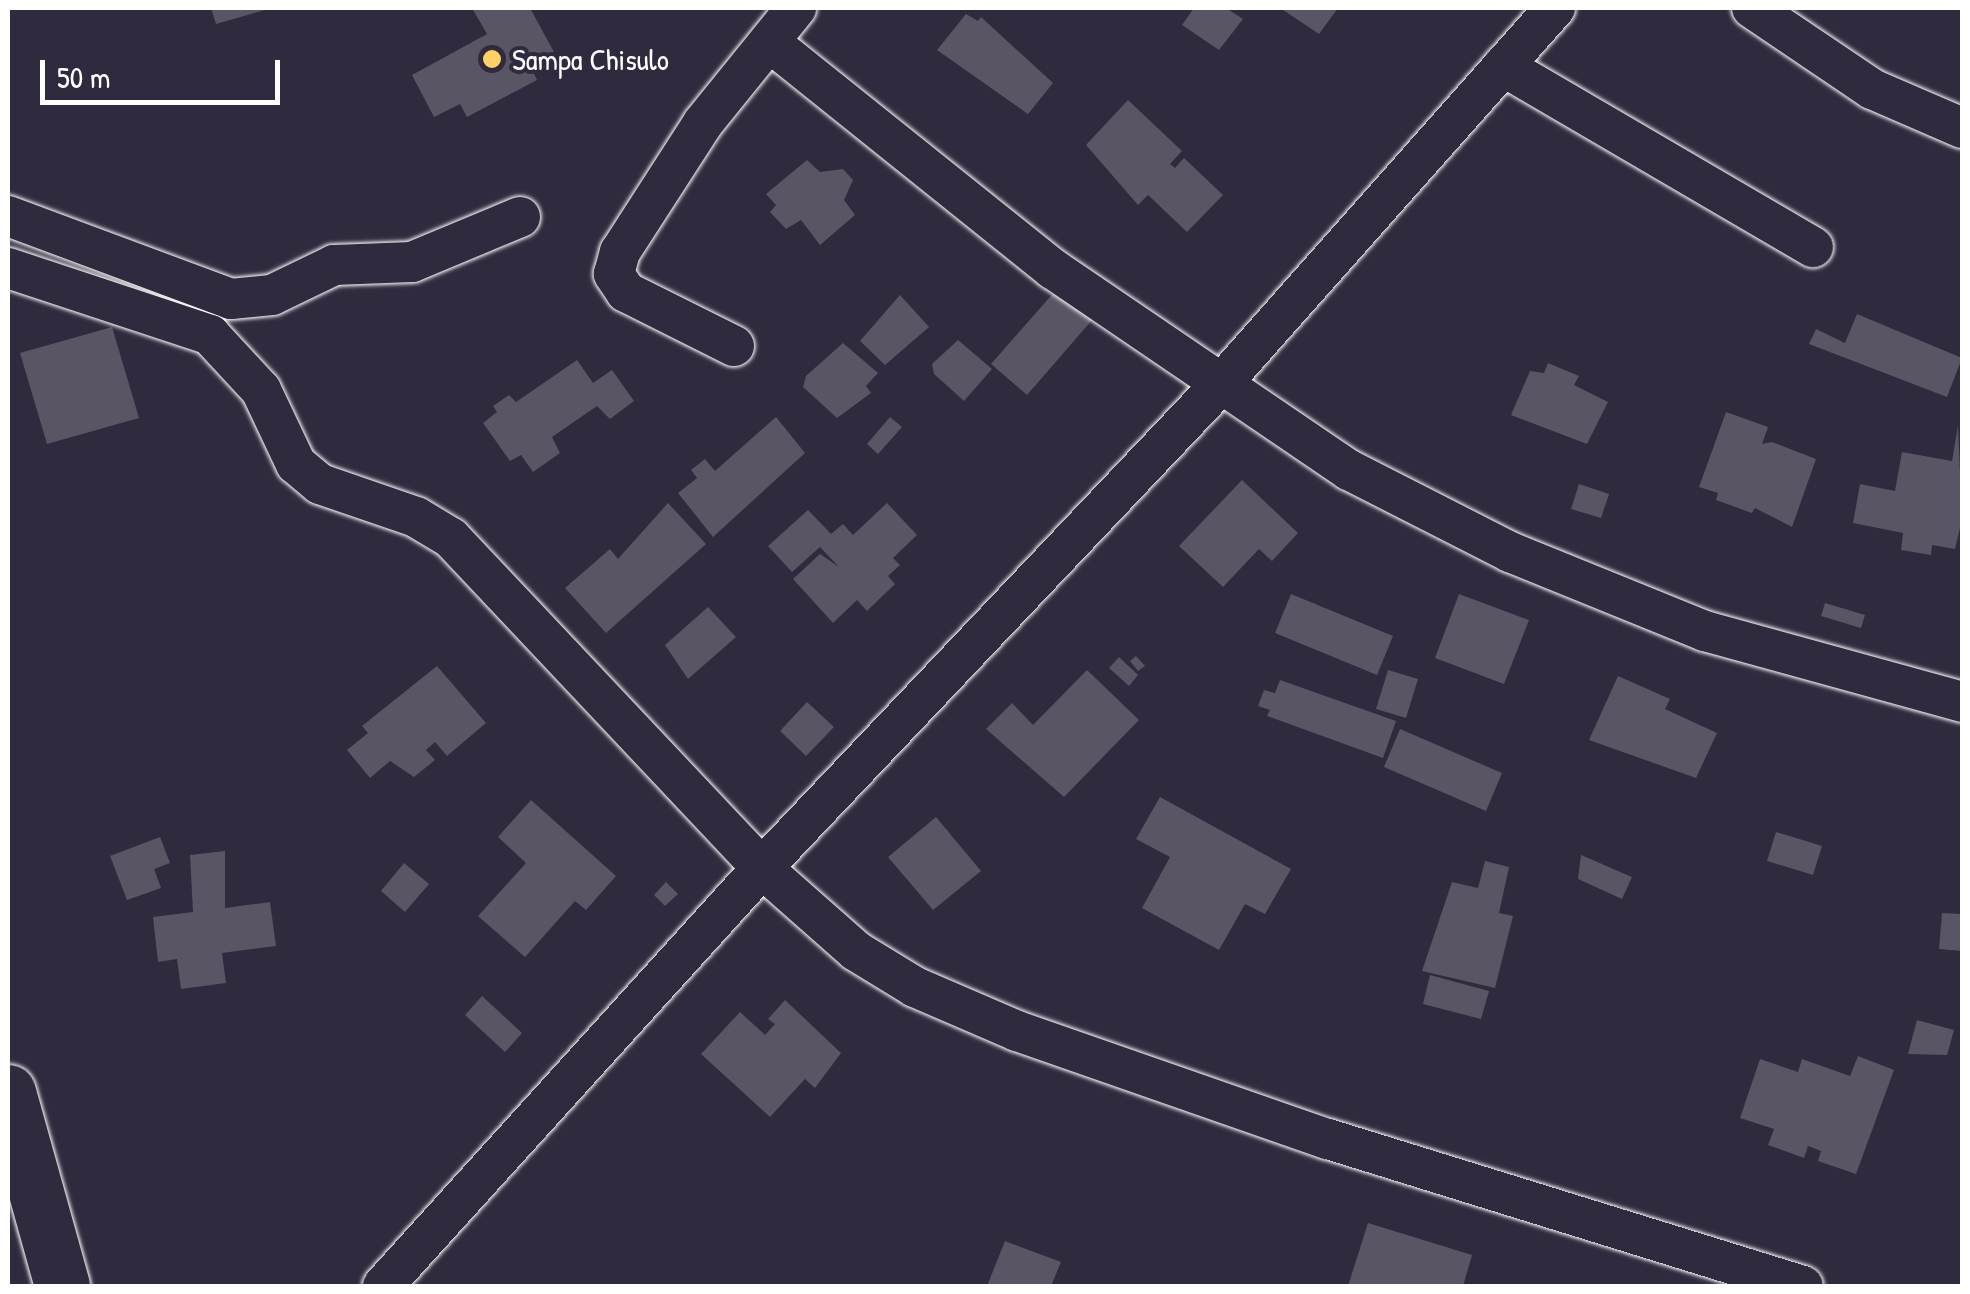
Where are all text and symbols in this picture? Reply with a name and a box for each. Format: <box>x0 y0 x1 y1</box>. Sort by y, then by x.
scale bar <box>45 40 285 102</box>
place label: Sampa Chisulo <box>512 41 669 77</box>
marker: Sampa Chisulo <box>481 48 503 70</box>
text: 50 m <box>57 57 110 97</box>

